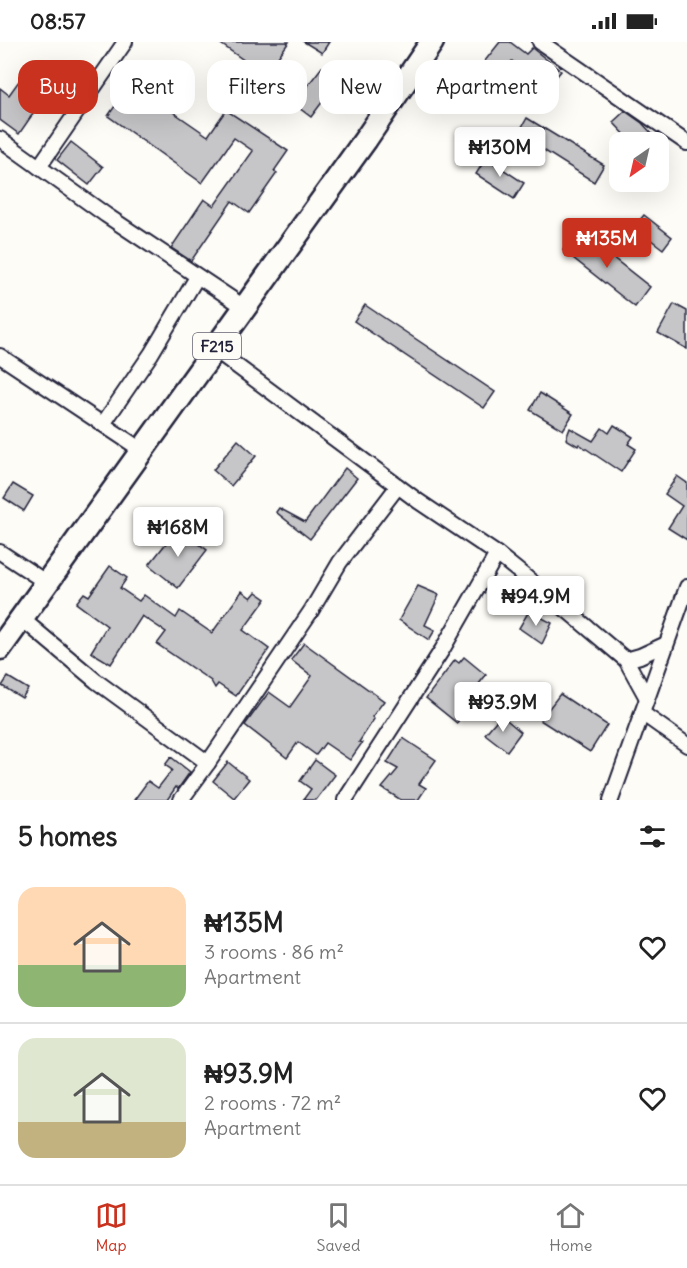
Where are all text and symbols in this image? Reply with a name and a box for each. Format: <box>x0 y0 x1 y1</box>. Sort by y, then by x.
text: 08:57 <box>30 7 86 35</box>
chip: Buy <box>18 60 98 114</box>
chip: Rent <box>110 60 195 114</box>
chip: Filters <box>207 60 307 114</box>
chip: New <box>319 60 403 114</box>
chip: Apartment <box>415 60 559 114</box>
pin: ₦130M <box>458 127 542 178</box>
north arrow <box>609 132 669 192</box>
map controls <box>609 132 669 192</box>
text: ₦130M <box>468 134 532 159</box>
pin: ₦135M <box>565 218 649 269</box>
text: ₦135M <box>576 225 638 250</box>
road number: F215 <box>193 333 241 359</box>
pin: ₦168M <box>136 507 220 558</box>
text: ₦168M <box>147 514 209 539</box>
pin: ₦94.9M <box>487 576 585 627</box>
text: ₦94.9M <box>501 583 571 608</box>
pin: ₦93.9M <box>454 682 552 733</box>
text: ₦93.9M <box>468 689 538 714</box>
text: 5 homes <box>18 820 117 853</box>
icon: filters <box>636 820 669 853</box>
text: ₦135M <box>204 906 284 939</box>
icon: home <box>66 911 138 983</box>
icon: heart <box>636 931 669 964</box>
text: 3 rooms · 86 m² <box>204 939 344 964</box>
text: Apartment <box>204 964 301 989</box>
text: ₦93.9M <box>204 1057 294 1090</box>
icon: home <box>66 1062 138 1134</box>
icon: heart <box>636 1082 669 1115</box>
text: 2 rooms · 72 m² <box>204 1090 341 1115</box>
text: Apartment <box>204 1115 301 1140</box>
tab: Map <box>95 1199 128 1255</box>
tab: Saved <box>317 1199 360 1255</box>
tab: Home <box>549 1199 592 1255</box>

